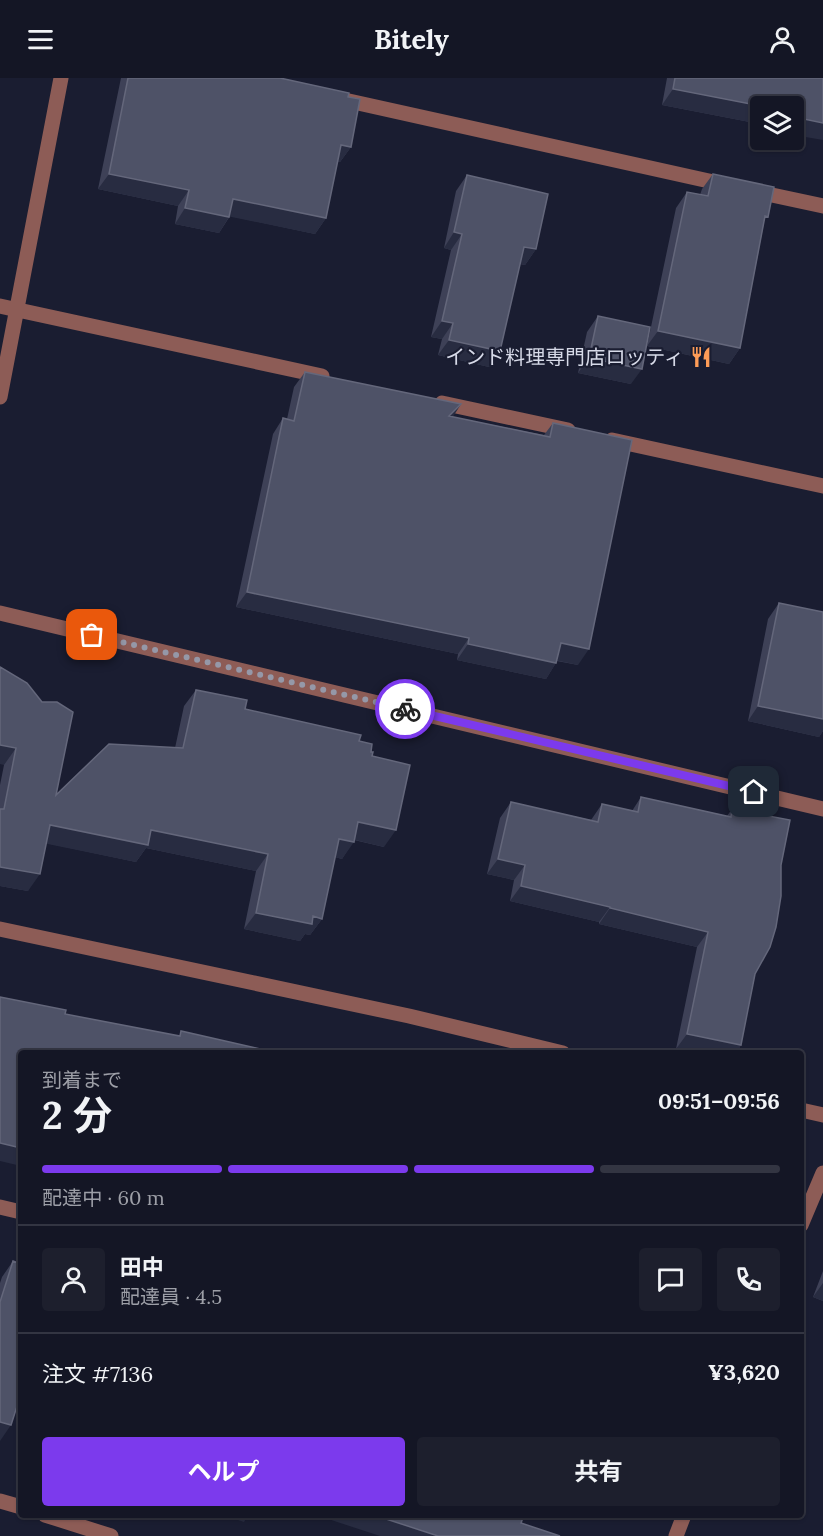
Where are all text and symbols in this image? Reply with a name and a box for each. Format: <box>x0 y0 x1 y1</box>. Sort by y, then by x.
text: Bitely <box>374 22 449 56</box>
icon: menu <box>24 23 57 56</box>
icon: person <box>766 23 799 56</box>
map controls <box>750 96 804 150</box>
button: layers <box>750 96 804 150</box>
place label: インド料理専門店ロッティ <box>445 344 684 369</box>
restaurant icon: インド料理専門店ロッティ <box>689 345 713 369</box>
pin <box>66 609 117 660</box>
icon: bag <box>75 618 108 651</box>
courier <box>375 679 435 739</box>
icon: bike <box>389 693 422 726</box>
pin <box>728 766 779 817</box>
icon: home <box>737 775 770 808</box>
text: 到着まで <box>42 1067 122 1092</box>
text: 09:51–09:56 <box>658 1087 780 1115</box>
text: 2 分 <box>42 1090 112 1140</box>
text: 配達中 · 60 m <box>42 1185 165 1210</box>
button: person <box>42 1248 105 1311</box>
button: chat <box>639 1248 702 1311</box>
button: phone <box>717 1248 780 1311</box>
text: 田中 <box>120 1253 164 1281</box>
text: 配達員 · 4.5 <box>120 1284 222 1309</box>
text: ¥3,620 <box>708 1358 780 1386</box>
text: 注文 #7136 <box>42 1360 153 1388</box>
button: ヘルプ <box>42 1437 405 1506</box>
button: 共有 <box>417 1437 780 1506</box>

